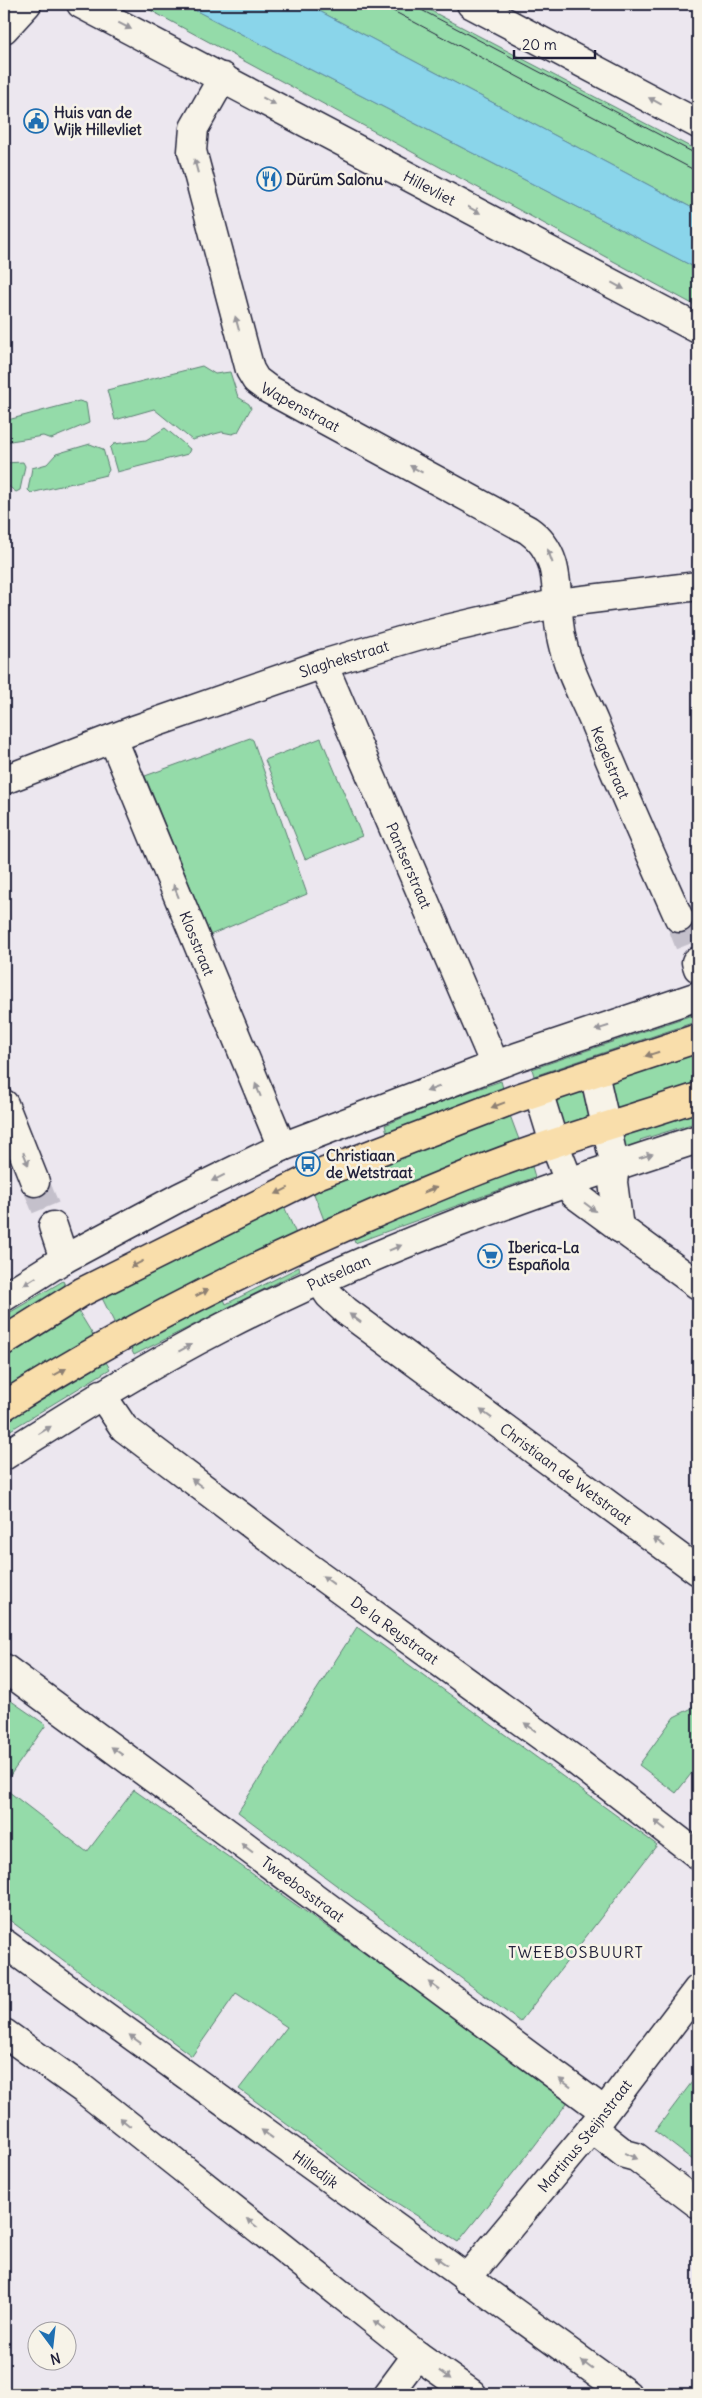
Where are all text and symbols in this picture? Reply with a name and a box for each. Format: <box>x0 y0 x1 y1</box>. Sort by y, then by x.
one-way arrow <box>117 22 132 30</box>
scale bar <box>514 28 596 60</box>
text: 20 m <box>522 35 557 54</box>
one-way arrow <box>261 97 276 105</box>
one-way arrow <box>648 97 662 105</box>
place label: Huis van de Wijk Hillevliet <box>54 103 143 139</box>
public building icon: Huis van de Wijk Hillevliet <box>23 108 49 134</box>
one-way arrow <box>192 158 200 173</box>
restaurant icon: Dürüm Salonu <box>256 166 282 192</box>
street label: Hillevliet <box>400 166 459 209</box>
place label: Dürüm Salonu <box>286 170 383 189</box>
one-way arrow <box>467 206 481 214</box>
one-way arrow <box>610 282 625 290</box>
one-way arrow <box>233 316 241 331</box>
street label: Wapenstraat <box>258 378 343 436</box>
one-way arrow <box>409 465 422 474</box>
one-way arrow <box>546 548 553 563</box>
street label: Slaghekstraat <box>296 635 391 681</box>
street label: Kegelstraat <box>587 723 635 801</box>
street label: Pantserstraat <box>382 819 436 911</box>
one-way arrow <box>172 884 179 899</box>
street label: Klosstraat <box>176 908 219 978</box>
one-way arrow <box>594 1024 609 1032</box>
one-way arrow <box>644 1050 659 1058</box>
one-way arrow <box>253 1083 261 1097</box>
one-way arrow <box>425 1085 440 1093</box>
one-way arrow <box>490 1101 505 1109</box>
place label: Christiaan de Wetstraat <box>326 1146 414 1182</box>
bus stop icon: Christiaan de Wetstraat <box>295 1151 321 1177</box>
one-way arrow <box>23 1152 30 1167</box>
one-way arrow <box>639 1152 654 1160</box>
one-way arrow <box>211 1174 226 1182</box>
one-way arrow <box>423 1186 438 1194</box>
one-way arrow <box>275 1187 289 1195</box>
one-way arrow <box>584 1202 597 1212</box>
place label: Iberica-La Española <box>508 1238 580 1275</box>
supermarket icon: Iberica-La Española <box>477 1243 503 1269</box>
one-way arrow <box>388 1244 402 1252</box>
street label: Putselaan <box>304 1250 373 1294</box>
one-way arrow <box>129 1260 144 1268</box>
one-way arrow <box>23 1276 36 1285</box>
one-way arrow <box>195 1289 210 1297</box>
one-way arrow <box>348 1313 362 1323</box>
one-way arrow <box>178 1343 192 1352</box>
one-way arrow <box>54 1367 67 1376</box>
one-way arrow <box>480 1409 493 1420</box>
street label: Christiaan de Wetstraat <box>496 1419 636 1529</box>
one-way arrow <box>38 1425 52 1434</box>
one-way arrow <box>191 1478 204 1489</box>
one-way arrow <box>652 1537 666 1547</box>
one-way arrow <box>321 1575 335 1585</box>
street label: De la Reystraat <box>347 1592 443 1668</box>
one-way arrow <box>524 1722 537 1733</box>
one-way arrow <box>110 1746 124 1756</box>
one-way arrow <box>654 1820 667 1831</box>
one-way arrow <box>240 1843 254 1853</box>
street label: Tweebosstraat <box>258 1852 349 1926</box>
district label: TWEEBOSBUURT <box>508 1942 644 1962</box>
one-way arrow <box>427 1981 441 1991</box>
one-way arrow <box>128 2034 142 2044</box>
street label: Martinus Steijnstraat <box>533 2075 635 2196</box>
one-way arrow <box>558 2078 572 2088</box>
one-way arrow <box>119 2116 132 2127</box>
one-way arrow <box>261 2129 274 2140</box>
street label: Hilledijk <box>289 2146 343 2192</box>
one-way arrow <box>624 2152 639 2160</box>
one-way arrow <box>246 2218 259 2229</box>
one-way arrow <box>435 2255 448 2266</box>
one-way arrow <box>373 2319 386 2330</box>
north arrow <box>28 2320 78 2370</box>
text: N <box>48 2349 62 2369</box>
one-way arrow <box>580 2360 594 2370</box>
one-way arrow <box>438 2370 451 2380</box>

